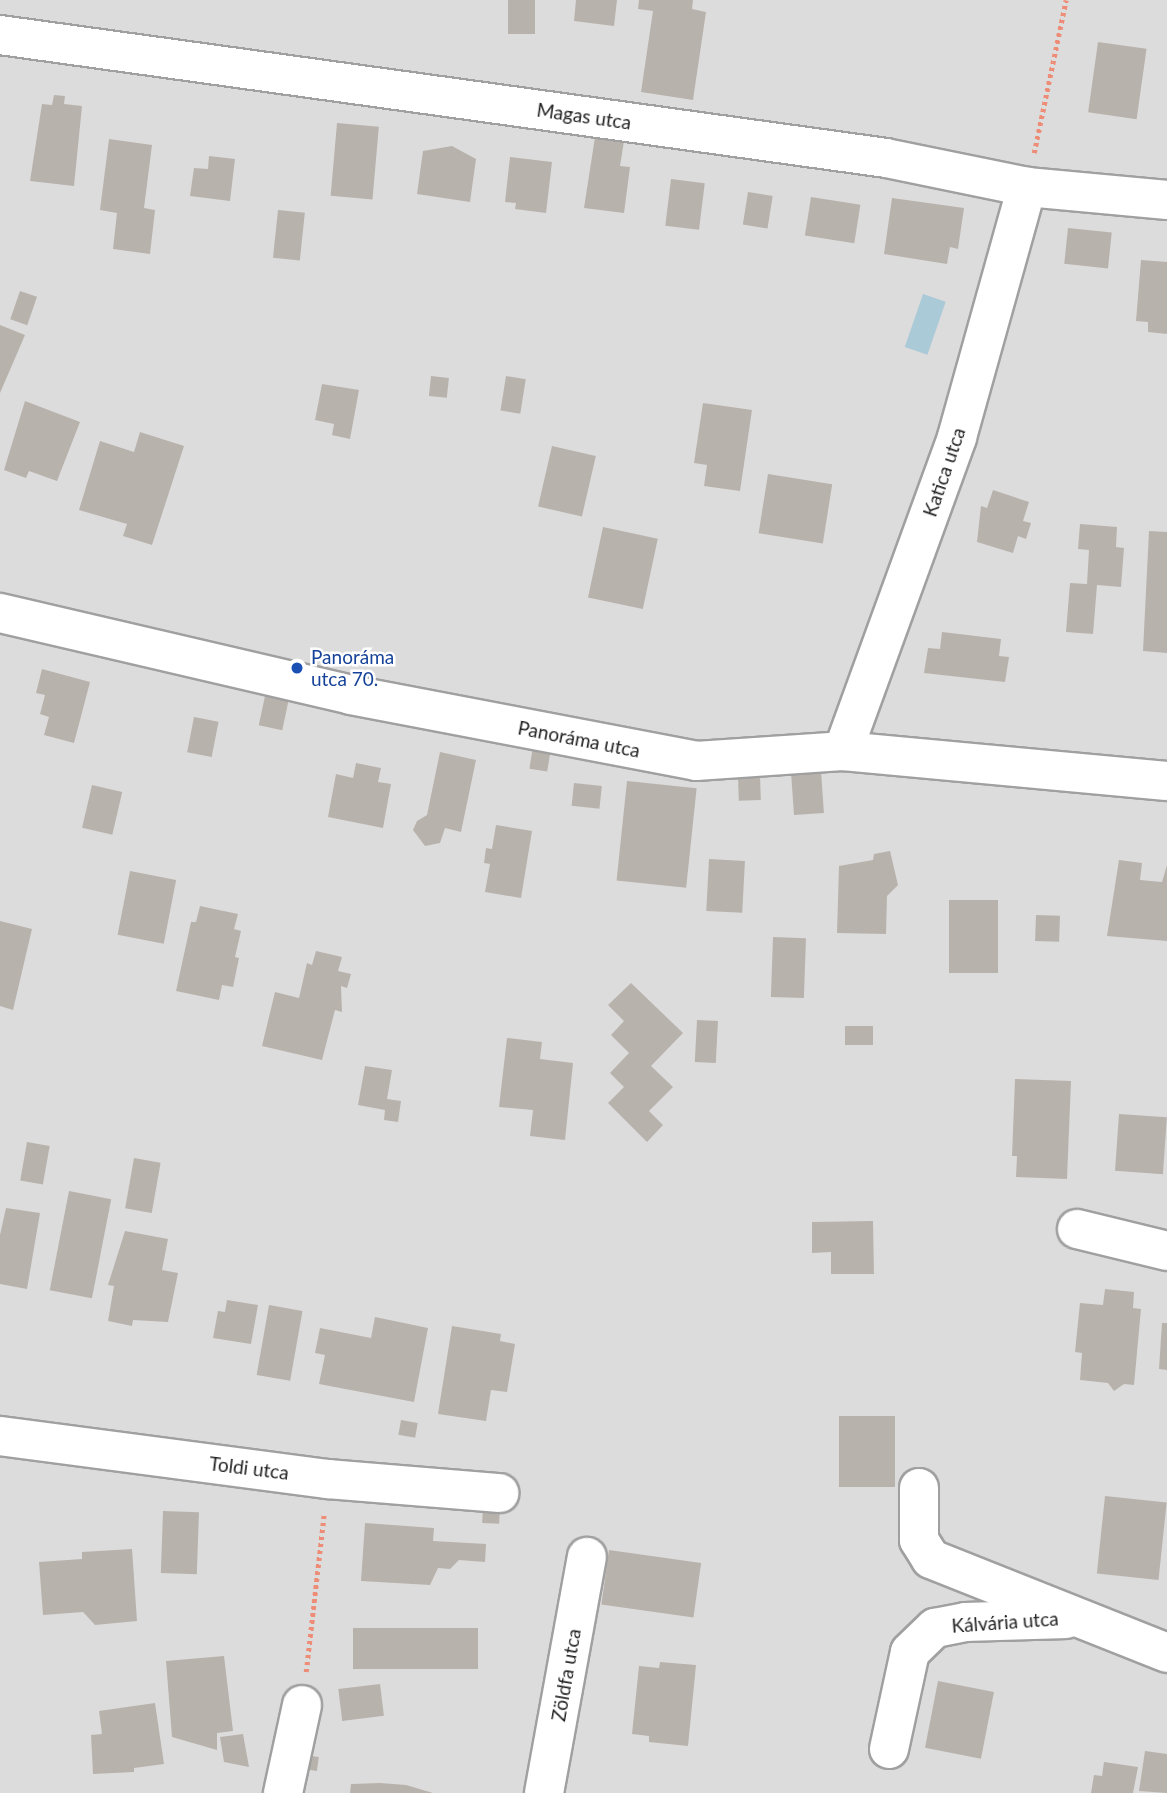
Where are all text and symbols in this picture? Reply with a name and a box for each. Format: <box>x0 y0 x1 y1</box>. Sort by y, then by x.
street label: Magas utca <box>535 98 633 134</box>
street label: Katica utca <box>918 424 970 520</box>
place label: Panoráma utca 70. <box>311 646 394 690</box>
marker: Panoráma utca 70. <box>289 660 305 676</box>
street label: Panoráma utca <box>516 716 642 762</box>
street label: Toldi utca <box>208 1452 290 1484</box>
street label: Kálvária utca <box>951 1607 1059 1637</box>
street label: Zöldfa utca <box>547 1627 585 1723</box>

